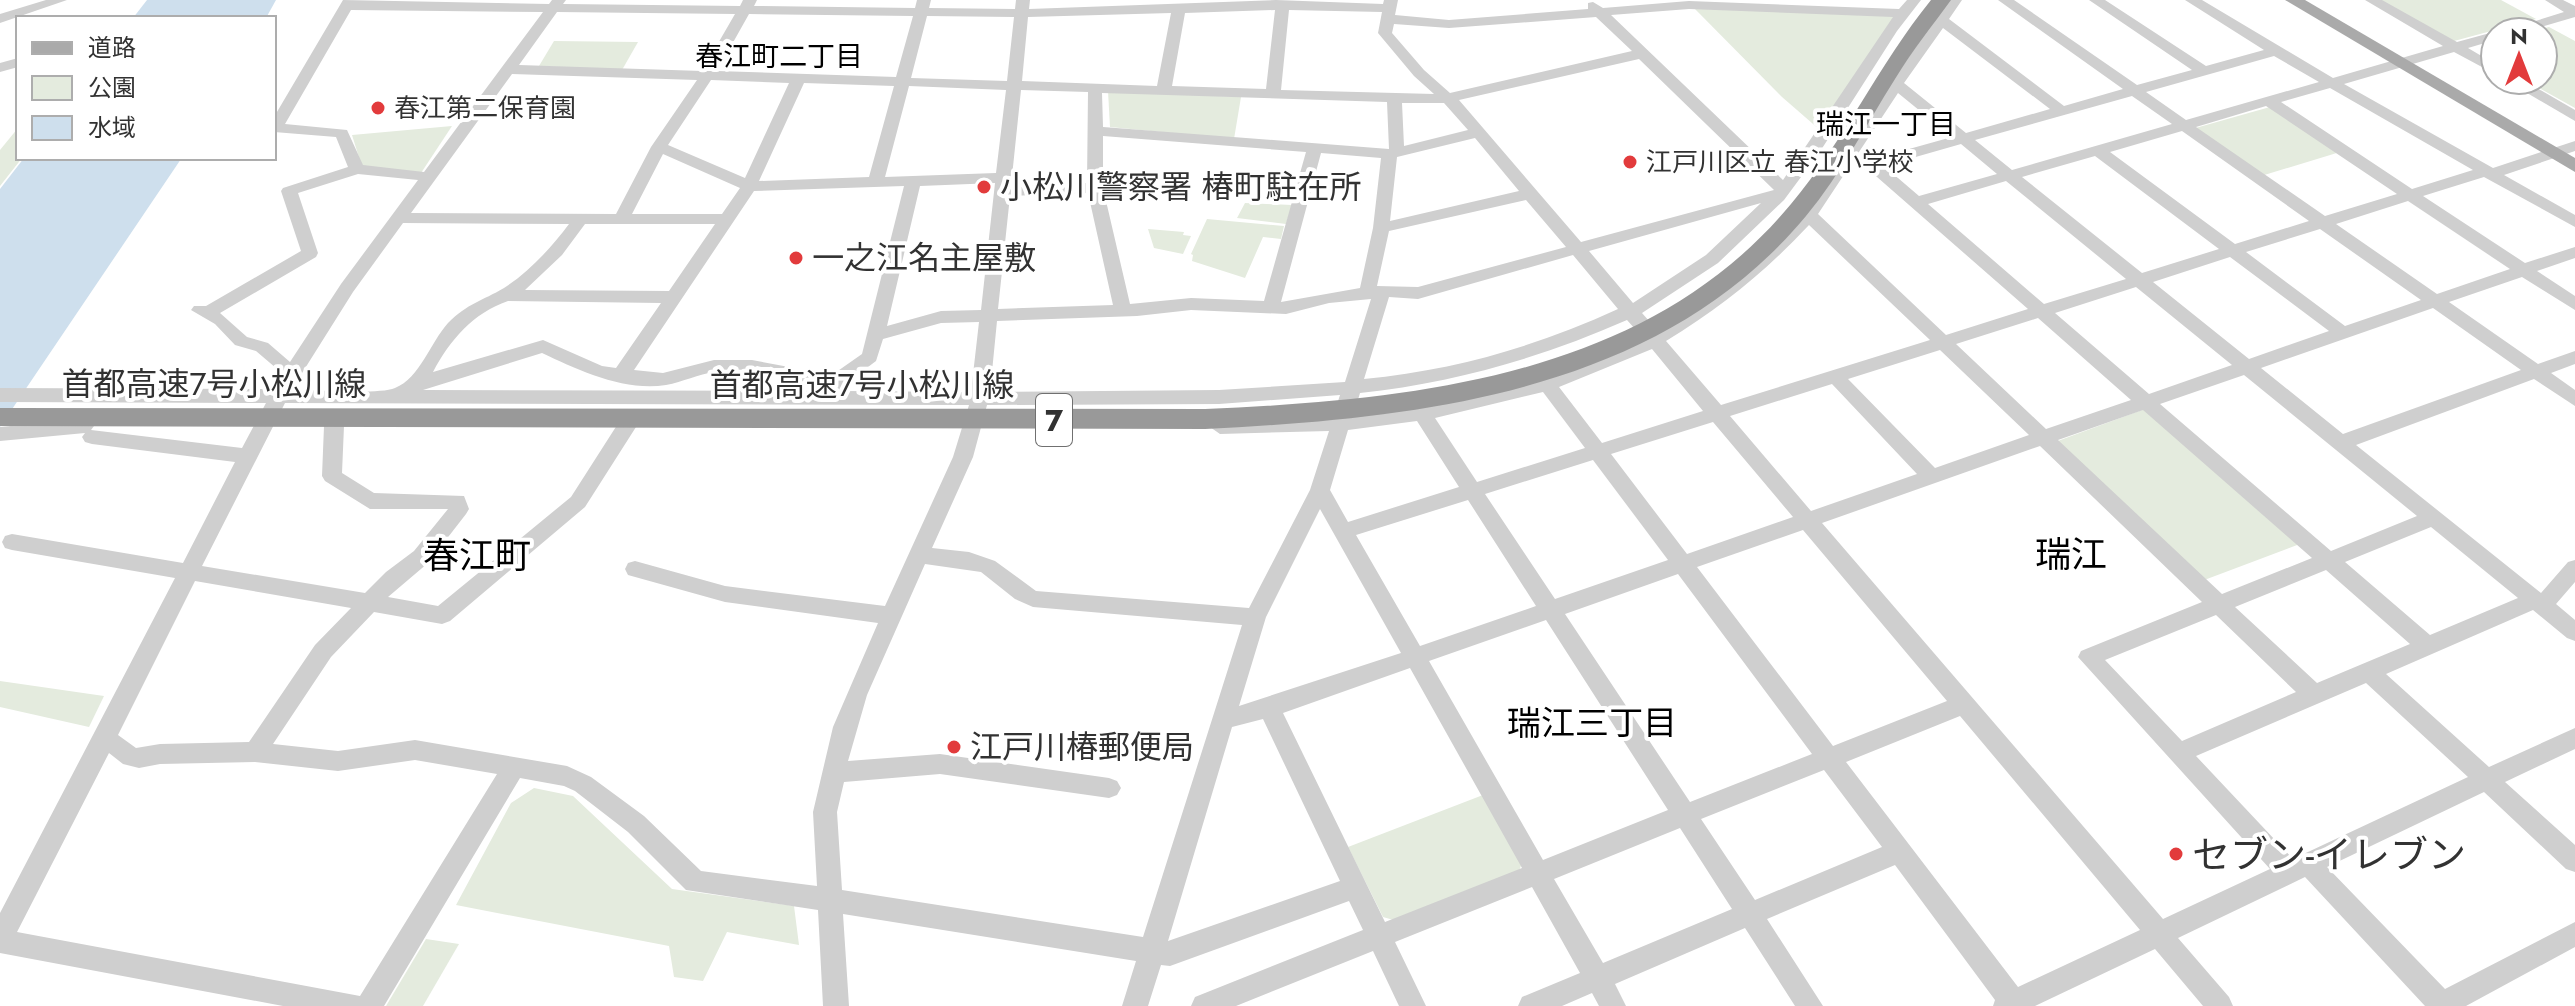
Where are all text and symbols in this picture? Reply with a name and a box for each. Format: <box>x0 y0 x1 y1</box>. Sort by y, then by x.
legend <box>16 16 276 160</box>
north arrow <box>2479 16 2559 96</box>
text: N <box>2510 20 2528 52</box>
text: 道路 <box>88 30 136 65</box>
district label: 春江町二丁目 <box>695 36 863 77</box>
text: 公園 <box>88 70 136 105</box>
place label: 春江第二保育園 <box>394 89 576 127</box>
marker: 春江第二保育園 <box>369 99 387 117</box>
district label: 瑞江一丁目 <box>1816 104 1956 145</box>
text: 水域 <box>88 110 136 145</box>
place label: 江戸川区立 春江小学校 <box>1646 143 1914 181</box>
marker: 江戸川区立 春江小学校 <box>1621 153 1639 171</box>
place label: 小松川警察署 椿町駐在所 <box>1000 164 1362 210</box>
marker: 小松川警察署 椿町駐在所 <box>975 178 993 196</box>
place label: 一之江名主屋敷 <box>812 235 1036 281</box>
marker: 一之江名主屋敷 <box>787 249 805 267</box>
street label: 首都高速7号小松川線 <box>62 361 366 407</box>
street label: 首都高速7号小松川線 <box>710 362 1014 408</box>
road number: 7 <box>1036 394 1072 446</box>
district label: 瑞江 <box>2035 528 2107 580</box>
district label: 春江町 <box>423 529 531 581</box>
district label: 瑞江三丁目 <box>1507 699 1677 748</box>
place label: 江戸川椿郵便局 <box>970 724 1194 770</box>
marker: 江戸川椿郵便局 <box>945 738 963 756</box>
place label: セブン-イレブン <box>2192 827 2466 882</box>
marker: セブン-イレブン <box>2167 845 2185 863</box>

